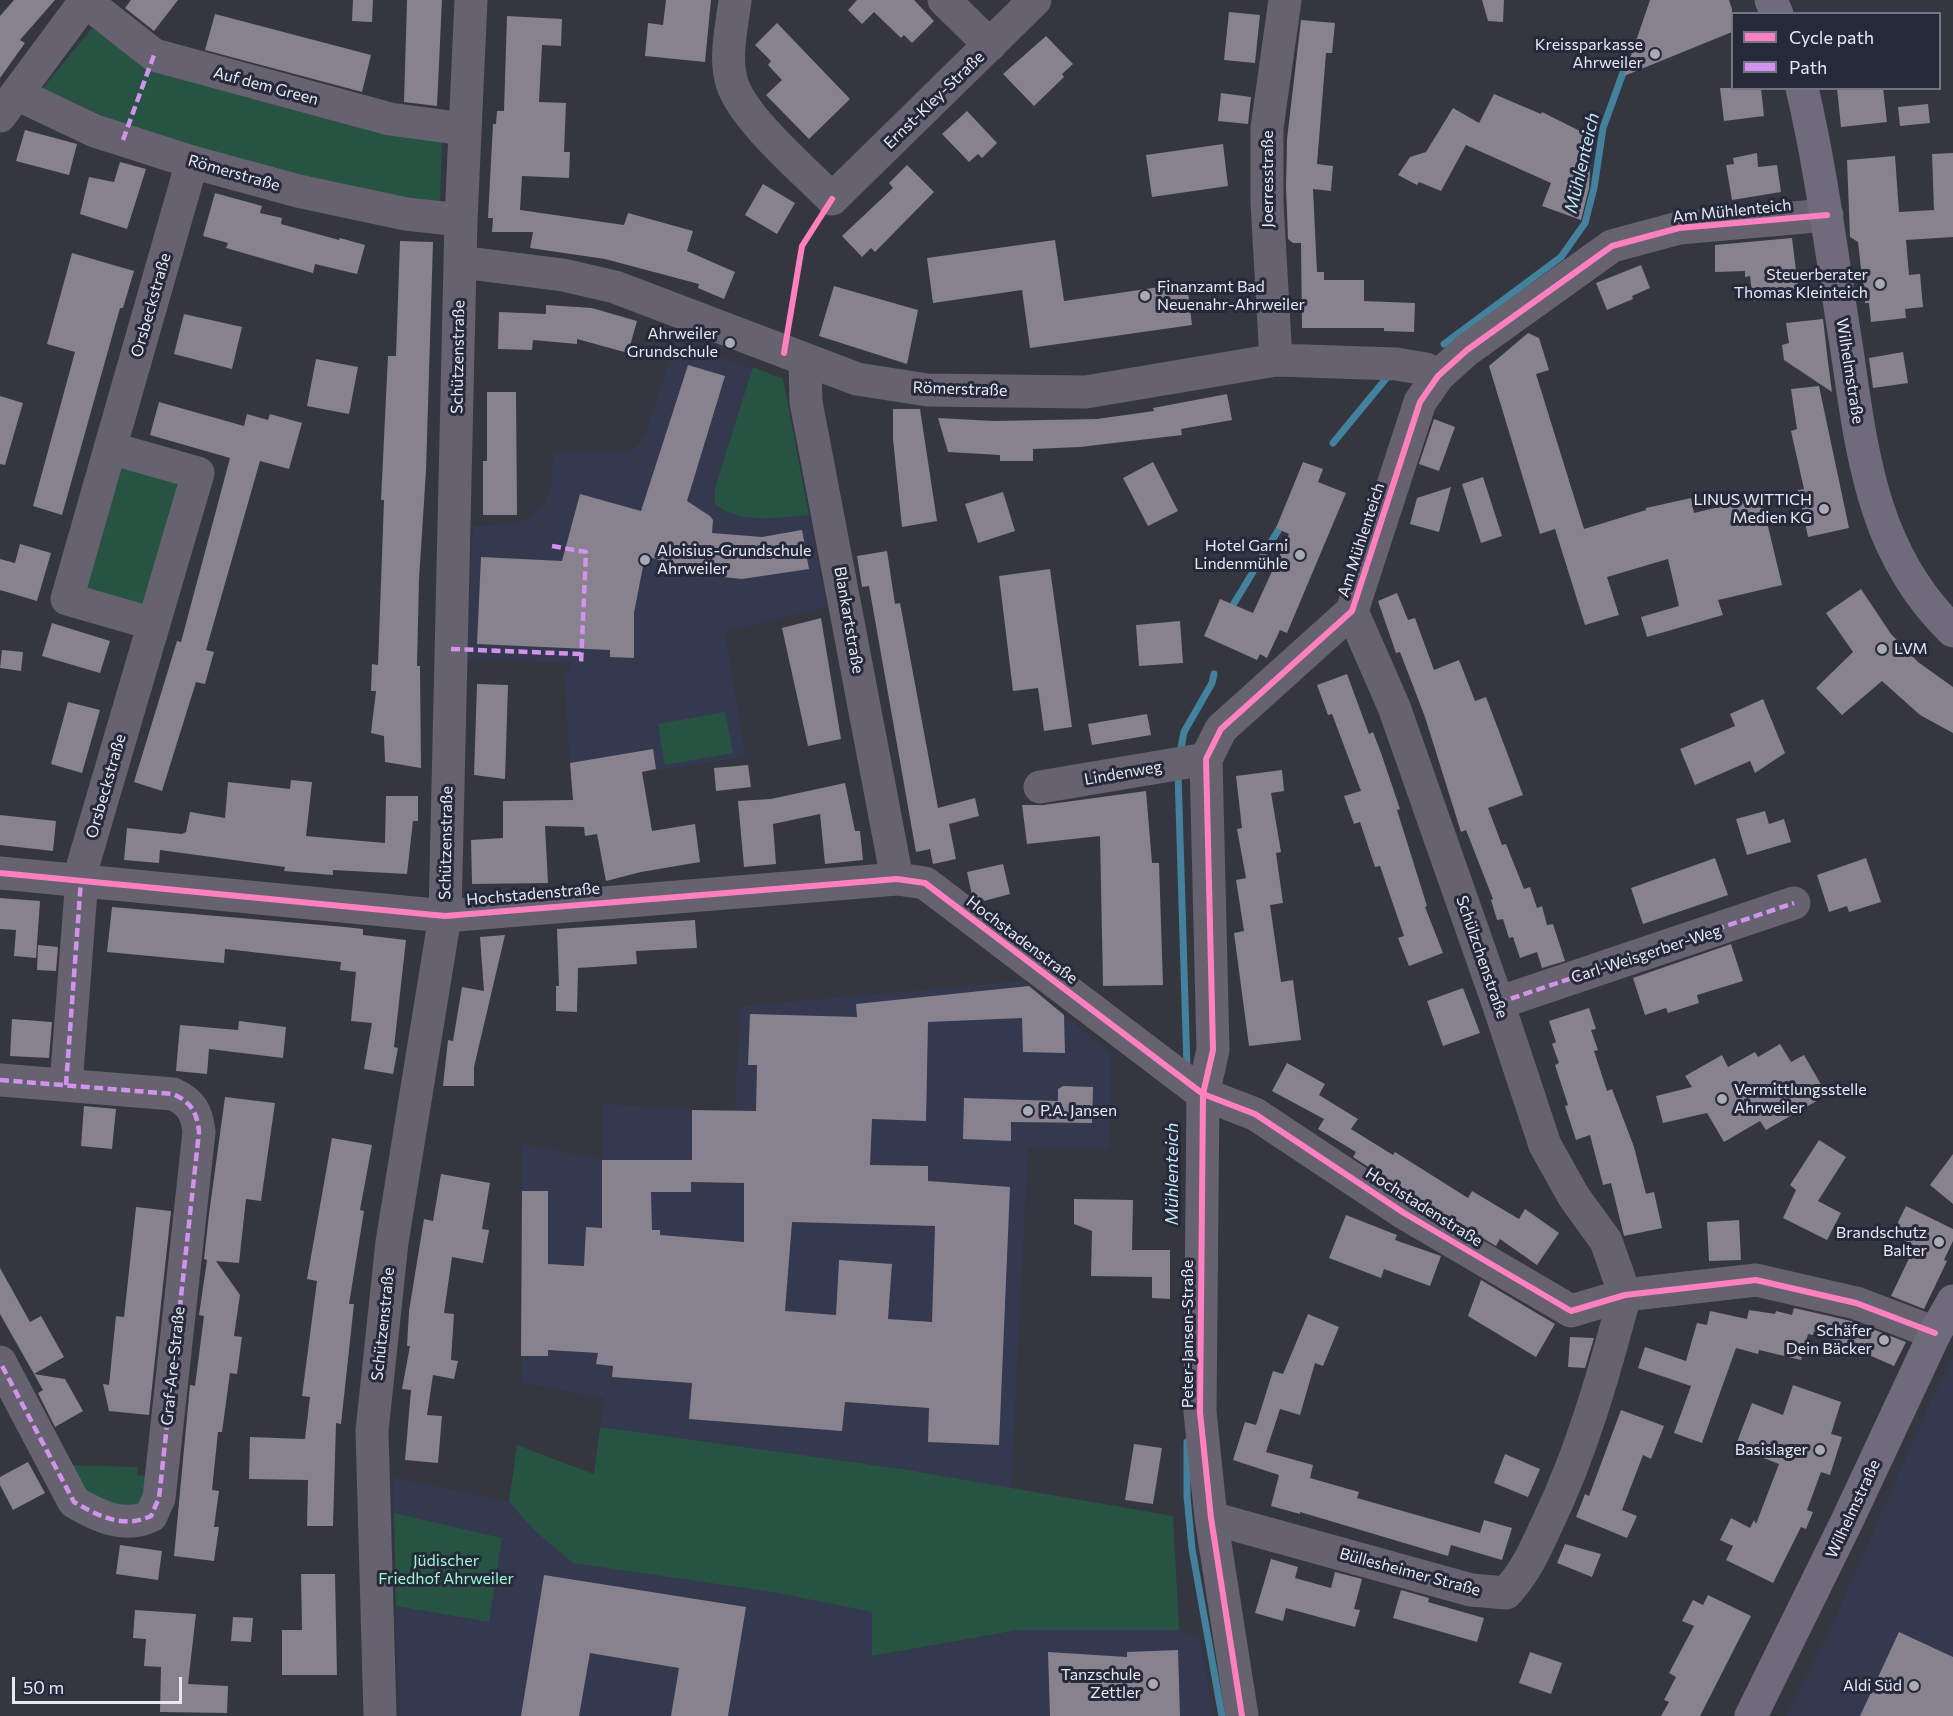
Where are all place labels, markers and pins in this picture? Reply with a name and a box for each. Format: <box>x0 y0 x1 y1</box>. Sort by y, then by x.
place label: Kreissparkasse Ahrweiler <box>1535 35 1643 73</box>
marker: Kreissparkasse Ahrweiler <box>1648 47 1662 61</box>
place label: Steuerberater Thomas Kleinteich <box>1734 265 1868 303</box>
place label: Finanzamt Bad Neuenahr-Ahrweiler <box>1157 277 1305 315</box>
marker: Steuerberater Thomas Kleinteich <box>1873 277 1887 291</box>
marker: Finanzamt Bad Neuenahr-Ahrweiler <box>1138 289 1152 303</box>
place label: Ahrweiler Grundschule <box>627 324 718 362</box>
marker: Ahrweiler Grundschule <box>723 336 737 350</box>
place label: LINUS WITTICH Medien KG <box>1693 490 1812 528</box>
marker: LINUS WITTICH Medien KG <box>1817 502 1831 516</box>
place label: Hotel Garni Lindenmühle <box>1194 536 1288 574</box>
place label: Aloisius-Grundschule Ahrweiler <box>657 541 811 579</box>
marker: Hotel Garni Lindenmühle <box>1293 548 1307 562</box>
marker: Aloisius-Grundschule Ahrweiler <box>638 553 652 567</box>
place label: LVM <box>1894 639 1928 659</box>
marker: LVM <box>1875 642 1889 656</box>
place label: Vermittlungsstelle Ahrweiler <box>1734 1080 1867 1118</box>
marker: Vermittlungsstelle Ahrweiler <box>1715 1092 1729 1106</box>
place label: P.A. Jansen <box>1040 1101 1117 1121</box>
marker: P.A. Jansen <box>1021 1104 1035 1118</box>
place label: Brandschutz Balter <box>1836 1223 1927 1261</box>
marker: Brandschutz Balter <box>1932 1235 1946 1249</box>
place label: Schäfer Dein Bäcker <box>1786 1321 1872 1359</box>
marker: Schäfer Dein Bäcker <box>1877 1333 1891 1347</box>
place label: Basislager <box>1735 1440 1808 1460</box>
marker: Basislager <box>1813 1443 1827 1457</box>
place label: Tanzschule Zettler <box>1061 1665 1141 1703</box>
place label: Aldi Süd <box>1843 1676 1902 1696</box>
marker: Tanzschule Zettler <box>1146 1677 1160 1691</box>
marker: Aldi Süd <box>1907 1679 1921 1693</box>

